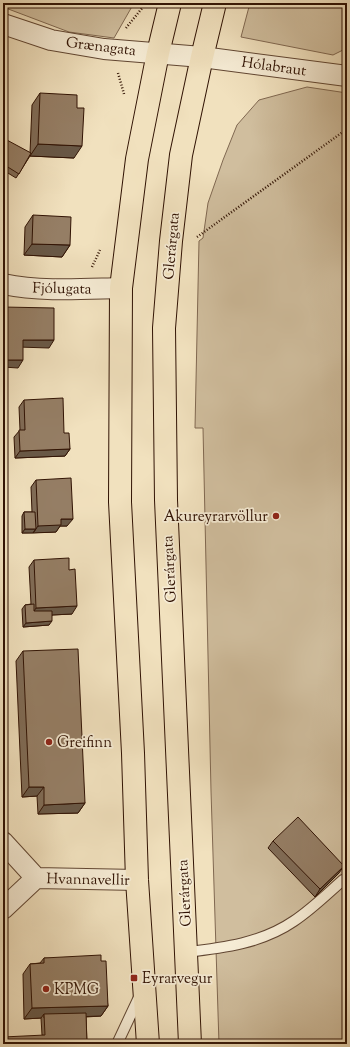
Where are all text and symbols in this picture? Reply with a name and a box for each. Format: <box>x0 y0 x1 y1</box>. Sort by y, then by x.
street label: Grænagata <box>65 33 137 62</box>
street label: Hólabraut <box>240 53 308 82</box>
street label: Glerárgata <box>159 212 186 281</box>
street label: Fjólugata <box>32 278 92 301</box>
place label: Akureyrarvöllur <box>163 507 268 528</box>
marker: Akureyrarvöllur <box>271 511 281 521</box>
street label: Glerárgata <box>158 535 183 603</box>
place label: Greifinn <box>57 733 112 754</box>
marker: Greifinn <box>44 737 54 747</box>
street label: Glerárgata <box>173 859 198 927</box>
street label: Hvannavellir <box>46 869 130 892</box>
place label: Eyrarvegur <box>142 969 213 990</box>
marker: Eyrarvegur <box>129 973 139 983</box>
place label: KPMG <box>54 980 99 1001</box>
marker: KPMG <box>41 984 51 994</box>

